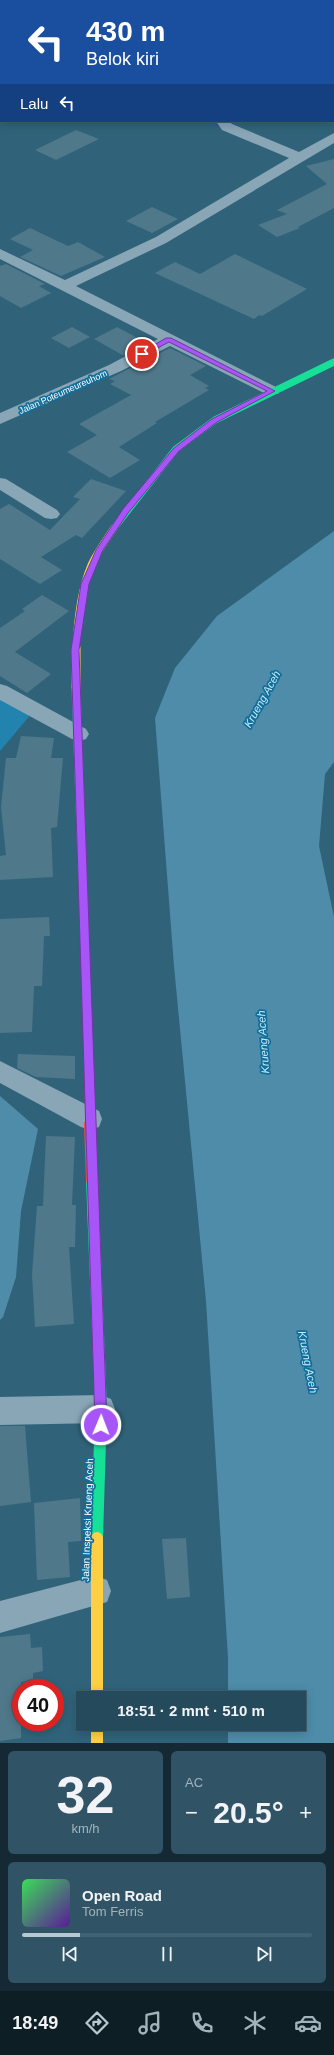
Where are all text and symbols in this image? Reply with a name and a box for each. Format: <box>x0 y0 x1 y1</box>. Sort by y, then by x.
icon: left <box>20 16 72 68</box>
text: 430 m <box>86 16 165 47</box>
text: Belok kiri <box>86 49 159 69</box>
icon: left <box>56 92 78 114</box>
text: Lalu <box>20 95 48 112</box>
pin <box>125 337 159 371</box>
icon: arrive <box>131 343 153 365</box>
street label: Jalan Poteumeureuhom <box>17 368 109 416</box>
water label: Krueng Aceh <box>241 668 283 730</box>
water label: Krueng Aceh <box>255 1010 271 1074</box>
water label: Krueng Aceh <box>296 1330 320 1394</box>
position arrow <box>80 1404 122 1446</box>
street label: Jalan Inspeksi Krueng Aceh <box>80 1458 95 1582</box>
speed limit sign: 40 <box>12 1679 64 1731</box>
text: 18:51 · 2 mnt · 510 m <box>117 1702 265 1719</box>
text: 32 <box>57 1766 114 1824</box>
text: AC <box>185 1775 203 1790</box>
text: 20.5° <box>213 1796 284 1829</box>
text: − <box>185 1800 198 1825</box>
text: + <box>299 1800 312 1825</box>
text: km/h <box>71 1821 100 1836</box>
text: Open Road <box>82 1887 162 1904</box>
text: Tom Ferris <box>82 1904 143 1919</box>
icon: previous <box>59 1943 81 1965</box>
icon: pause <box>156 1943 178 1965</box>
icon: next <box>253 1943 275 1965</box>
icon: directions <box>83 2009 111 2037</box>
icon: music <box>136 2009 164 2037</box>
icon: phone <box>188 2009 216 2037</box>
icon: climate <box>241 2009 269 2037</box>
icon: car <box>294 2009 322 2037</box>
text: 18:49 <box>12 2013 58 2033</box>

